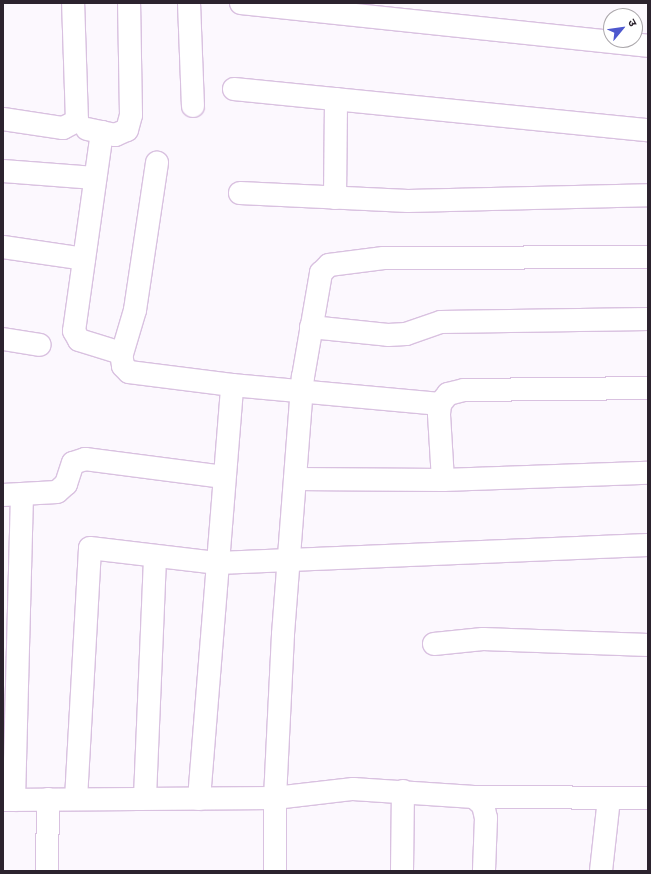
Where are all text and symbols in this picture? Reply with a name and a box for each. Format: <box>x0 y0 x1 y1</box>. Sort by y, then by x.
north arrow <box>603 8 643 48</box>
text: उ <box>626 16 640 28</box>

